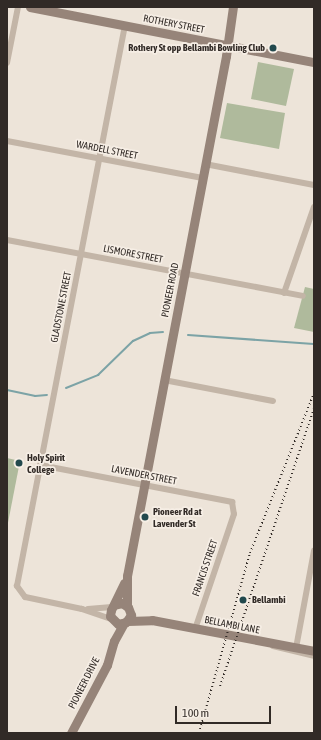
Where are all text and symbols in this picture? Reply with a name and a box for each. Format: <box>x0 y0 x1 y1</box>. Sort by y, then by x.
street label: ROTHERY STREET <box>142 12 206 36</box>
place label: Rothery St opp Bellambi Bowling Club <box>128 42 265 54</box>
marker: Rothery St opp Bellambi Bowling Club <box>268 43 278 53</box>
street label: WARDELL STREET <box>75 138 139 162</box>
street label: LISMORE STREET <box>102 242 164 266</box>
street label: PIONEER ROAD <box>159 262 181 318</box>
street label: GLADSTONE STREET <box>48 271 74 343</box>
place label: Holy Spirit College <box>27 451 65 474</box>
marker: Holy Spirit College <box>14 458 24 468</box>
street label: LAVENDER STREET <box>110 463 178 487</box>
place label: Pioneer Rd at Lavender St <box>153 505 202 528</box>
marker: Pioneer Rd at Lavender St <box>140 512 150 522</box>
street label: FRANCIS STREET <box>190 538 220 598</box>
marker: Bellambi <box>237 594 249 606</box>
place label: Bellambi <box>252 594 285 606</box>
street label: BELLAMBI LANE <box>203 614 261 636</box>
street label: PIONEER DRIVE <box>66 655 102 711</box>
scale bar <box>177 698 273 724</box>
text: 100 m <box>182 706 209 720</box>

